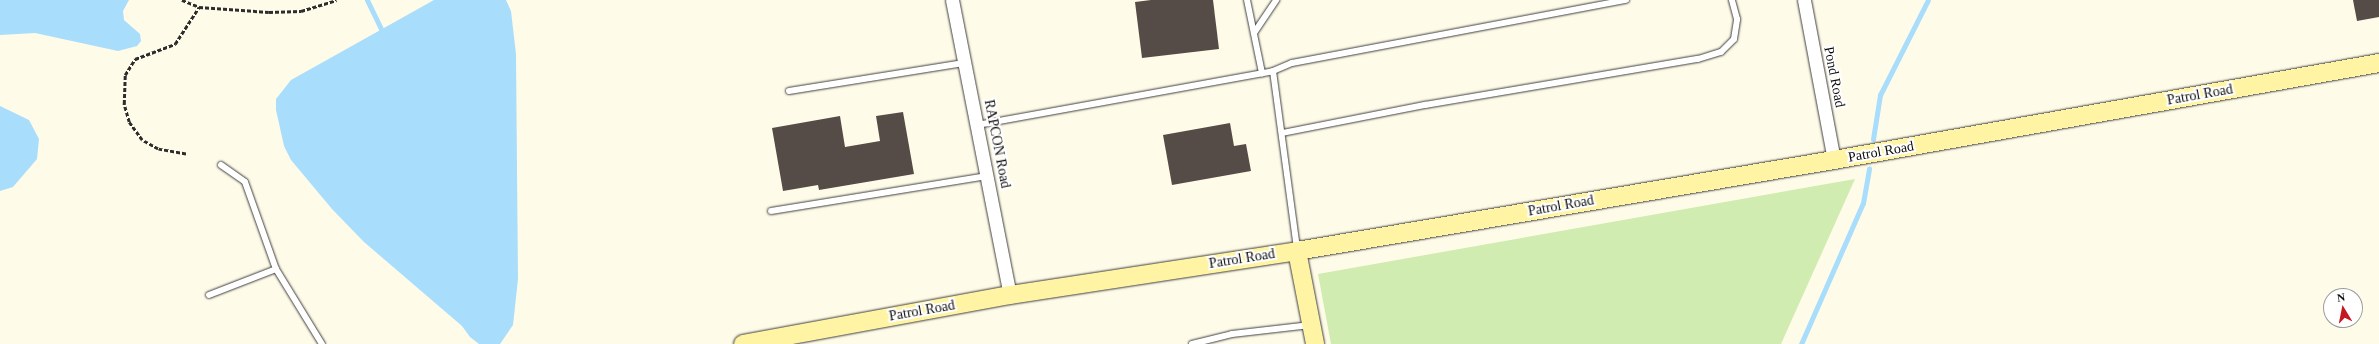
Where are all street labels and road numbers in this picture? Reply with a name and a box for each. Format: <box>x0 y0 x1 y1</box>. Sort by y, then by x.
street label: Pond Road <box>1820 45 1848 109</box>
street label: Patrol Road <box>2166 81 2234 109</box>
street label: RAPCON Road <box>980 98 1014 190</box>
street label: Patrol Road <box>1847 138 1915 166</box>
street label: Patrol Road <box>1527 192 1595 220</box>
street label: Patrol Road <box>1208 246 1276 272</box>
street label: Patrol Road <box>888 297 956 325</box>

